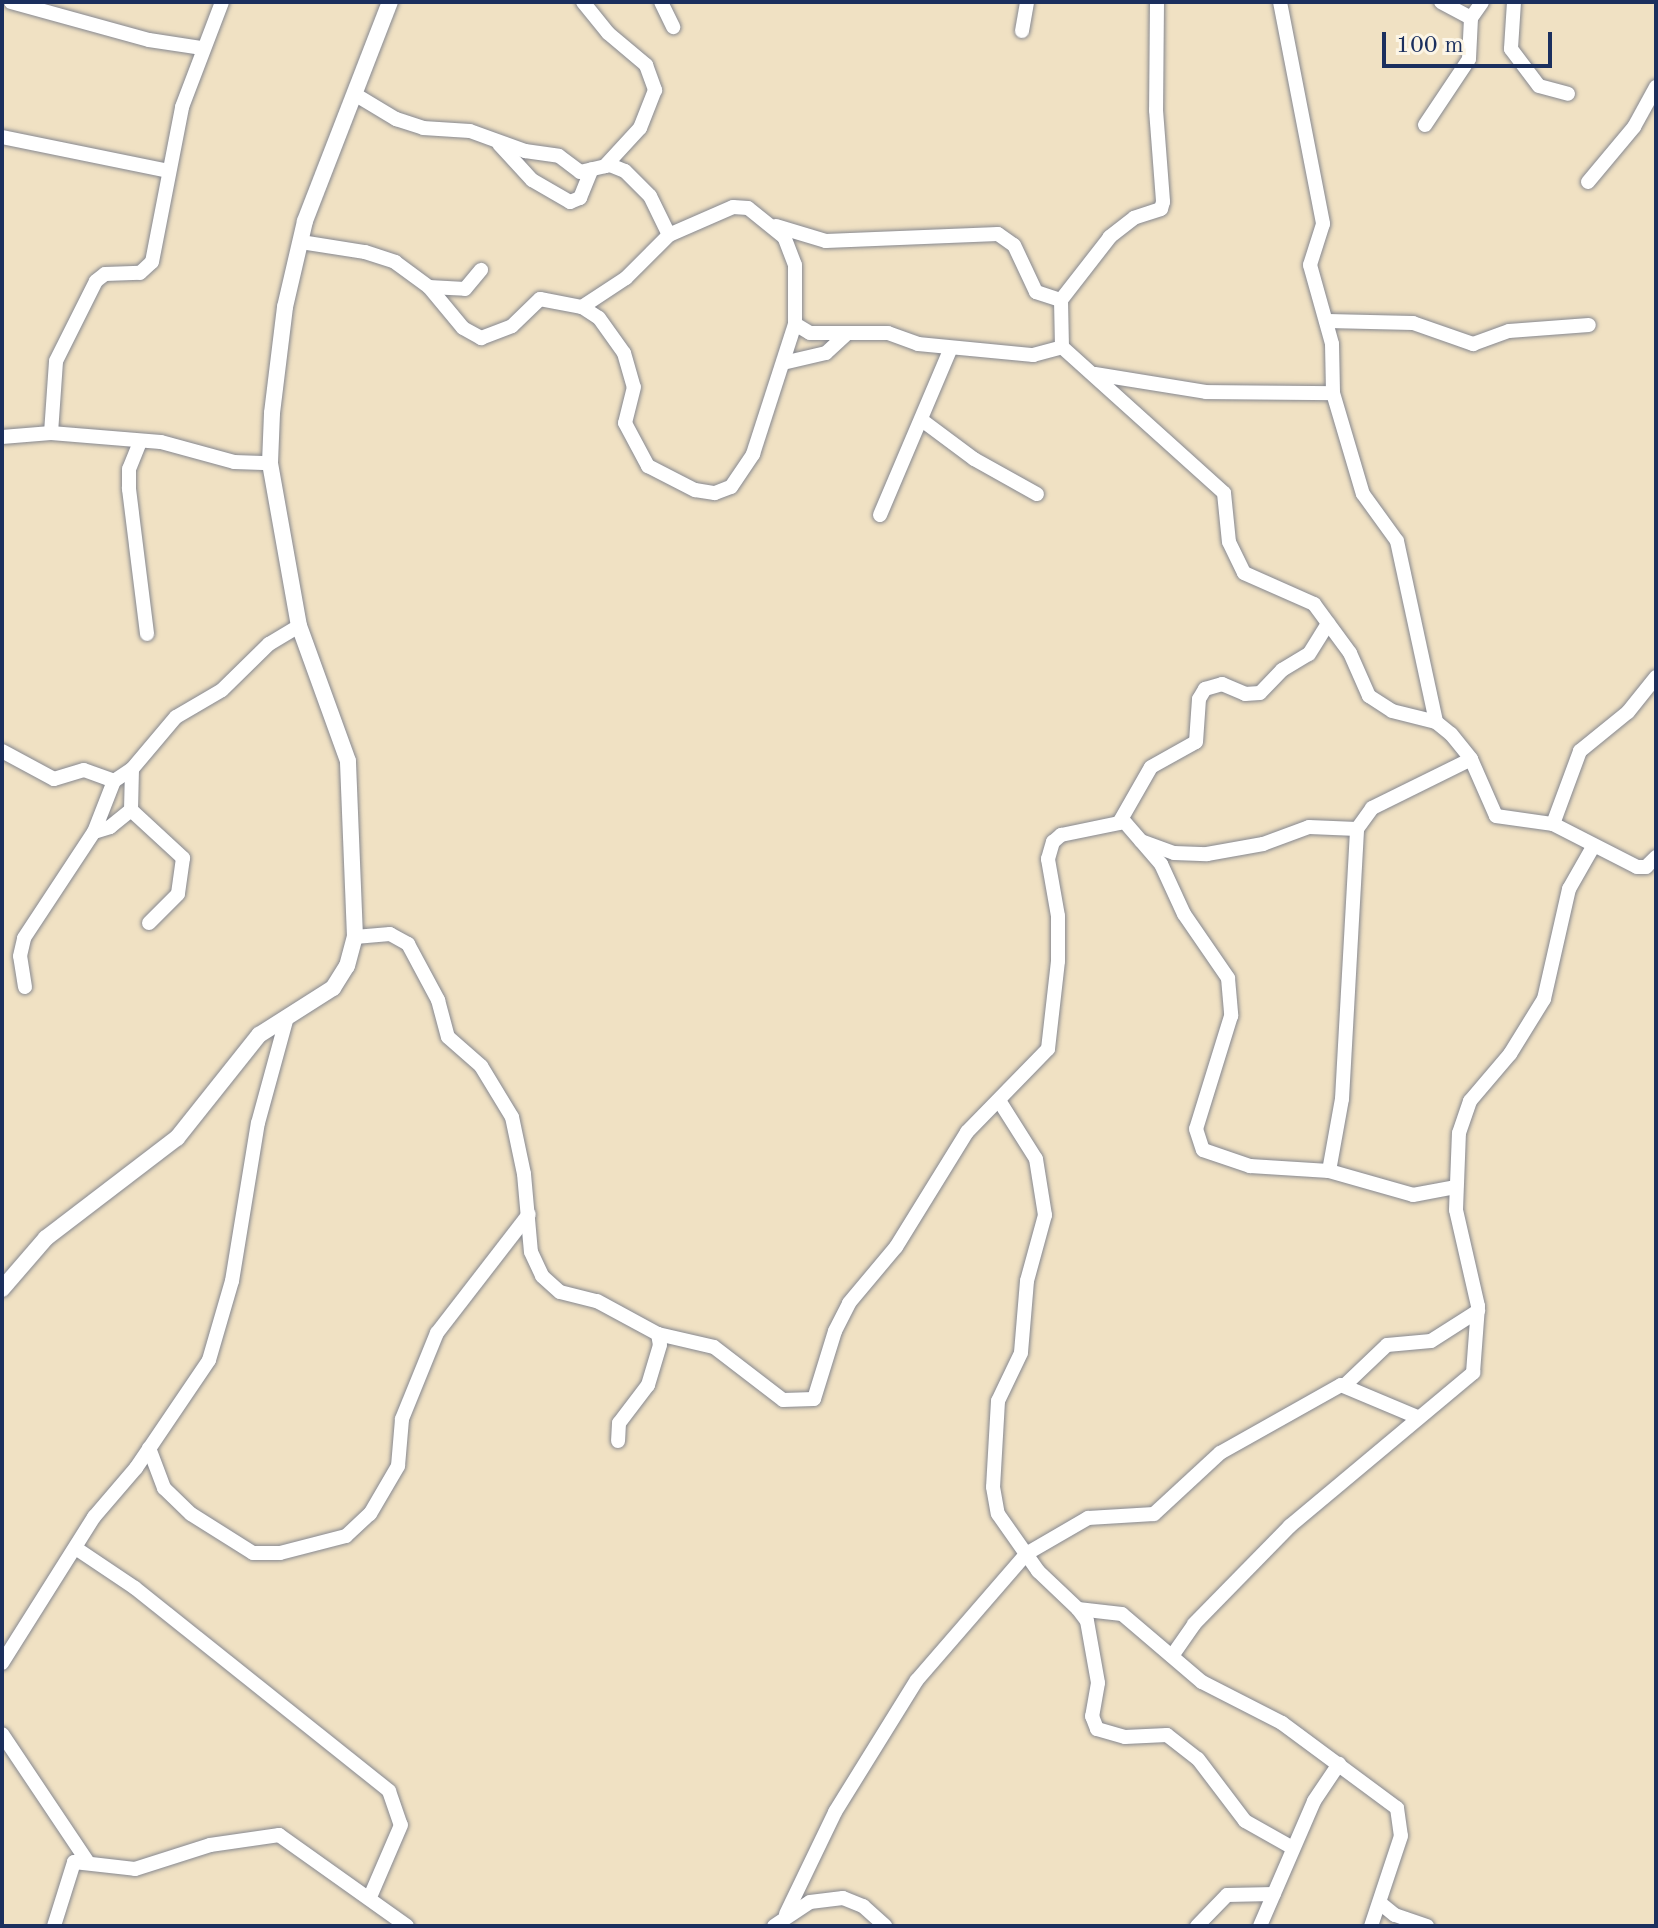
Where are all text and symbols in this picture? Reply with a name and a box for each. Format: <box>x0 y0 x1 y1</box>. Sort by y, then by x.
scale bar <box>1386 16 1556 66</box>
text: 100 m <box>1396 34 1464 58</box>

